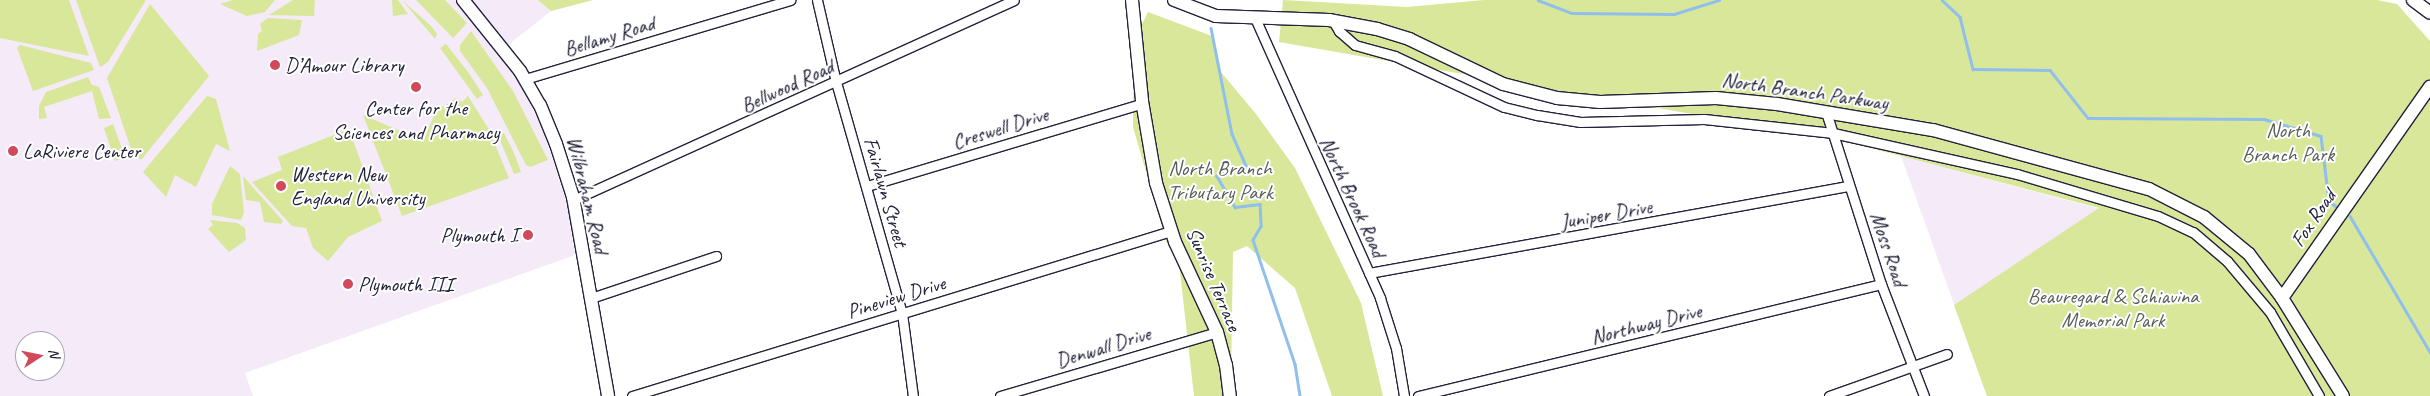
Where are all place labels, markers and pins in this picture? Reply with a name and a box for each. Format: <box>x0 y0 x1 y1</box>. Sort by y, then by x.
place label: D’Amour Library <box>285 52 403 78</box>
marker: D’Amour Library <box>269 59 281 71</box>
marker: Center for the Sciences and Pharmacy <box>410 81 422 93</box>
place label: Center for the Sciences and Pharmacy <box>332 95 500 145</box>
place label: LaRiviere Center <box>23 138 140 164</box>
marker: LaRiviere Center <box>7 145 19 157</box>
place label: Western New England University <box>291 161 425 211</box>
marker: Western New England University <box>275 180 287 192</box>
place label: Plymouth I <box>440 222 518 248</box>
marker: Plymouth I <box>522 229 534 241</box>
place label: Plymouth III <box>358 271 453 297</box>
marker: Plymouth III <box>342 278 354 290</box>

